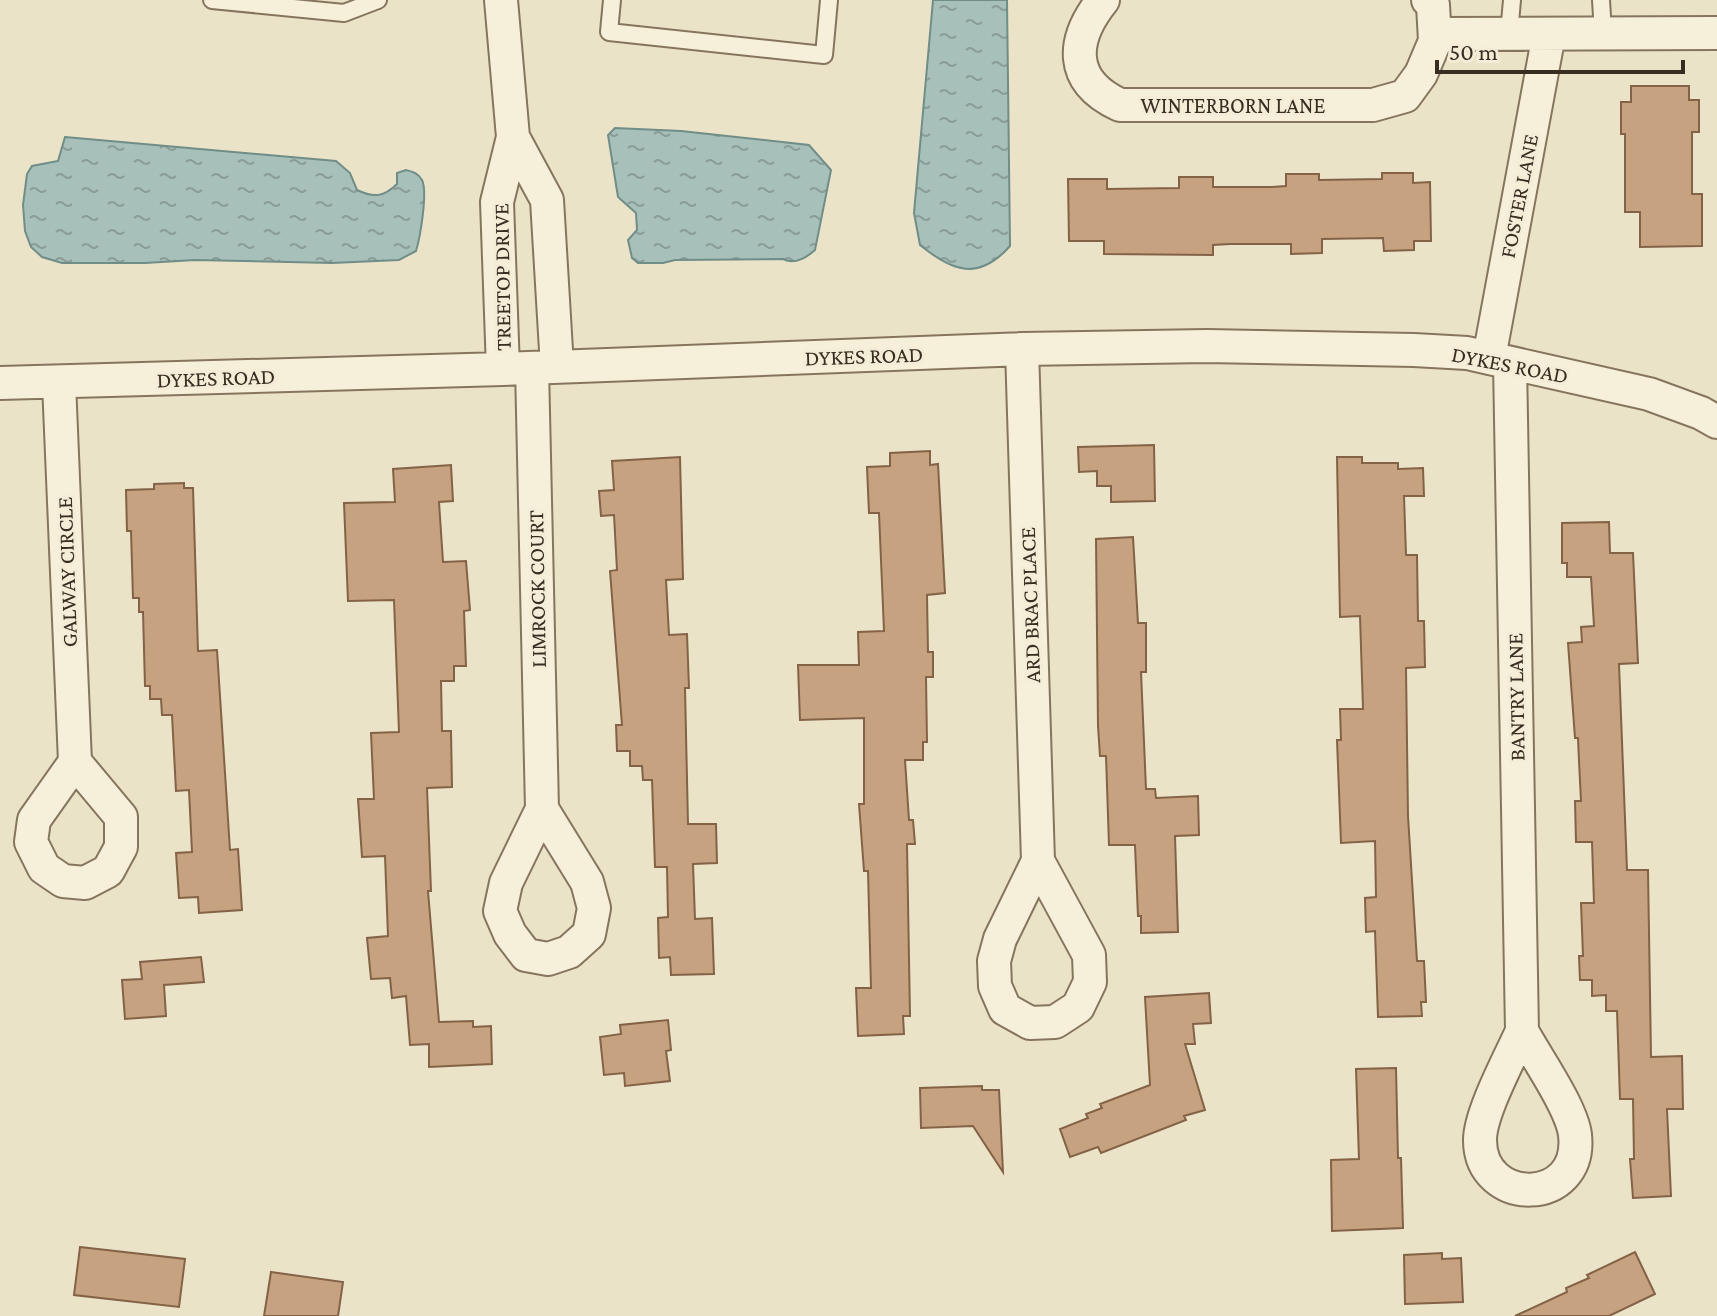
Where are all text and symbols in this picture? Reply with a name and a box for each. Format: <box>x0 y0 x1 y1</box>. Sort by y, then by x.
scale bar <box>1437 24 1683 74</box>
text: 50 m <box>1449 38 1498 65</box>
street label: WINTERBORN LANE <box>1141 93 1326 118</box>
street label: FOSTER LANE <box>1495 132 1543 260</box>
street label: TREETOP DRIVE <box>488 203 516 351</box>
street label: DYKES ROAD <box>804 341 924 371</box>
street label: DYKES ROAD <box>1450 341 1570 389</box>
street label: DYKES ROAD <box>156 363 276 393</box>
street label: GALWAY CIRCLE <box>52 496 82 648</box>
street label: LIMROCK COURT <box>523 510 551 668</box>
street label: ARD BRAC PLACE <box>1015 527 1045 683</box>
street label: BANTRY LANE <box>1502 633 1530 761</box>

